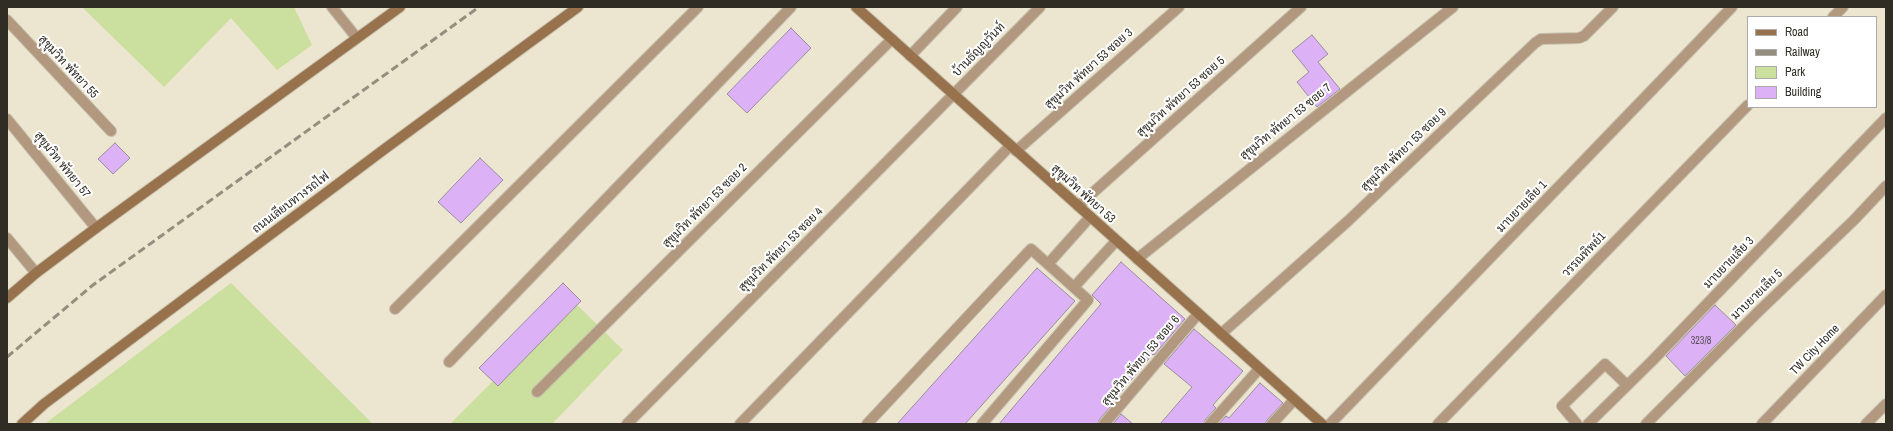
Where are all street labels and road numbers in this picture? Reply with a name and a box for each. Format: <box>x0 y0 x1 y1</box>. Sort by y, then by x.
street label: บ้านธัญญวันท์ <box>950 20 1008 80</box>
street label: สุขุมวิท พัทยา 53 ซอย 3 <box>1042 26 1136 112</box>
street label: สุขุมวิท พัทยา 55 <box>35 32 101 102</box>
street label: สุขุมวิท พัทยา 53 ซอย 5 <box>1134 54 1228 140</box>
street label: สุขุมวิท พัทยา 53 ซอย 7 <box>1237 81 1335 163</box>
street label: สุขุมวิท พัทยา 53 ซอย 9 <box>1358 105 1450 195</box>
street label: สุขุมวิท พัทยา 57 <box>31 129 93 201</box>
street label: สุขุมวิท พัทยา 53 ซอย 2 <box>660 161 750 251</box>
street label: สุขุมวิท พัทยา 53 <box>1048 162 1118 226</box>
street label: ถนนเลียบทางรถไฟ <box>250 169 332 237</box>
street label: มาบยายเลีย 1 <box>1494 178 1550 236</box>
street label: สุขุมวิท พัทยา 53 ซอย 4 <box>736 205 826 295</box>
street label: วรรณทิพย์1 <box>1559 230 1609 280</box>
street label: มาบยายเลีย 3 <box>1701 234 1757 292</box>
street label: มาบยายเลีย 5 <box>1728 267 1786 323</box>
street label: สุขุมวิท พัทยา 53 ซอย 6 <box>1099 313 1183 409</box>
street label: TW City Home <box>1787 322 1843 378</box>

